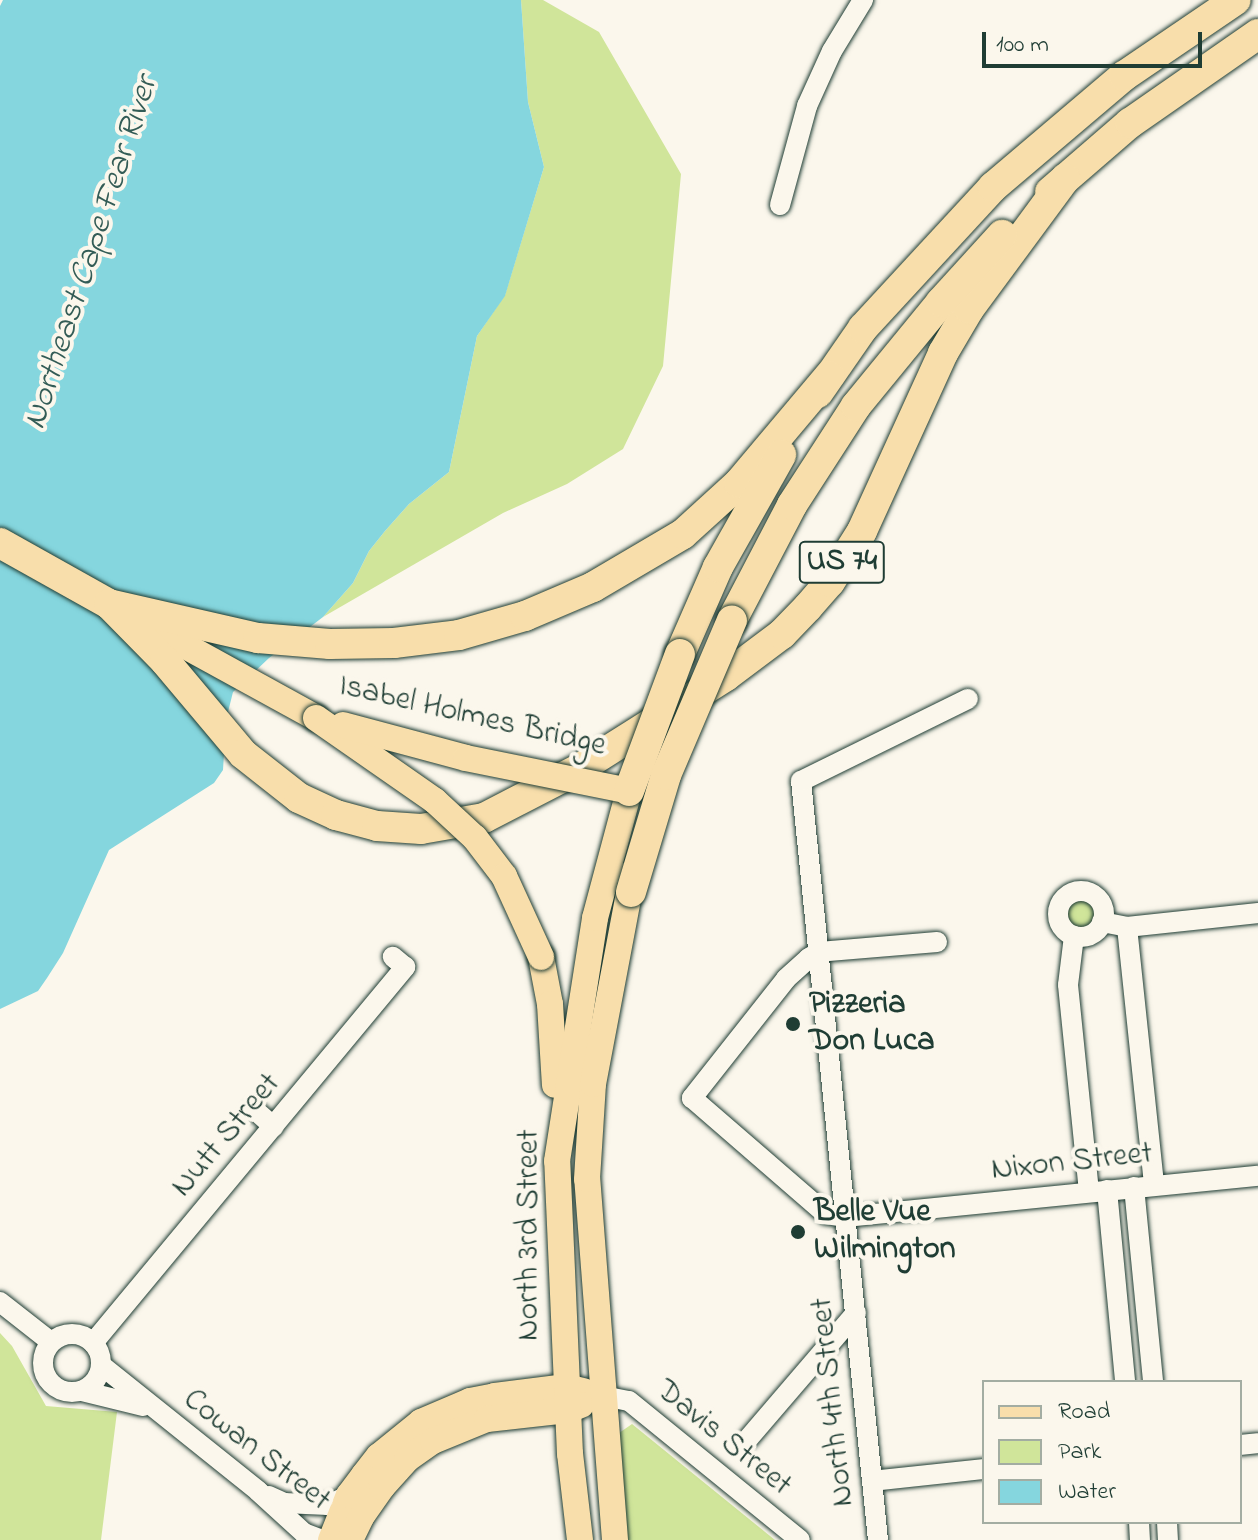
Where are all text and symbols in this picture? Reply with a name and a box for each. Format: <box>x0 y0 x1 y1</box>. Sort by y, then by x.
scale bar <box>986 16 1206 66</box>
text: 100 m <box>996 28 1049 63</box>
water label: Northeast Cape Fear River <box>16 72 168 434</box>
road number: US 74 <box>798 536 886 588</box>
street label: Isabel Holmes Bridge <box>335 668 609 766</box>
place label: Pizzeria Don Luca <box>809 987 934 1062</box>
marker: Pizzeria Don Luca <box>784 1015 802 1033</box>
street label: Nutt Street <box>164 1066 290 1206</box>
street label: North 3rd Street <box>511 1129 549 1341</box>
street label: Nixon Street <box>990 1135 1154 1191</box>
place label: Belle Vue Wilmington <box>814 1195 955 1270</box>
marker: Belle Vue Wilmington <box>789 1223 807 1241</box>
street label: North 4th Street <box>804 1296 864 1508</box>
street label: Davis Street <box>647 1373 799 1505</box>
legend <box>982 1380 1242 1524</box>
street label: Cowan Street <box>174 1381 338 1521</box>
text: Road <box>1058 1395 1110 1430</box>
text: Park <box>1058 1435 1101 1470</box>
text: Water <box>1058 1475 1116 1510</box>

